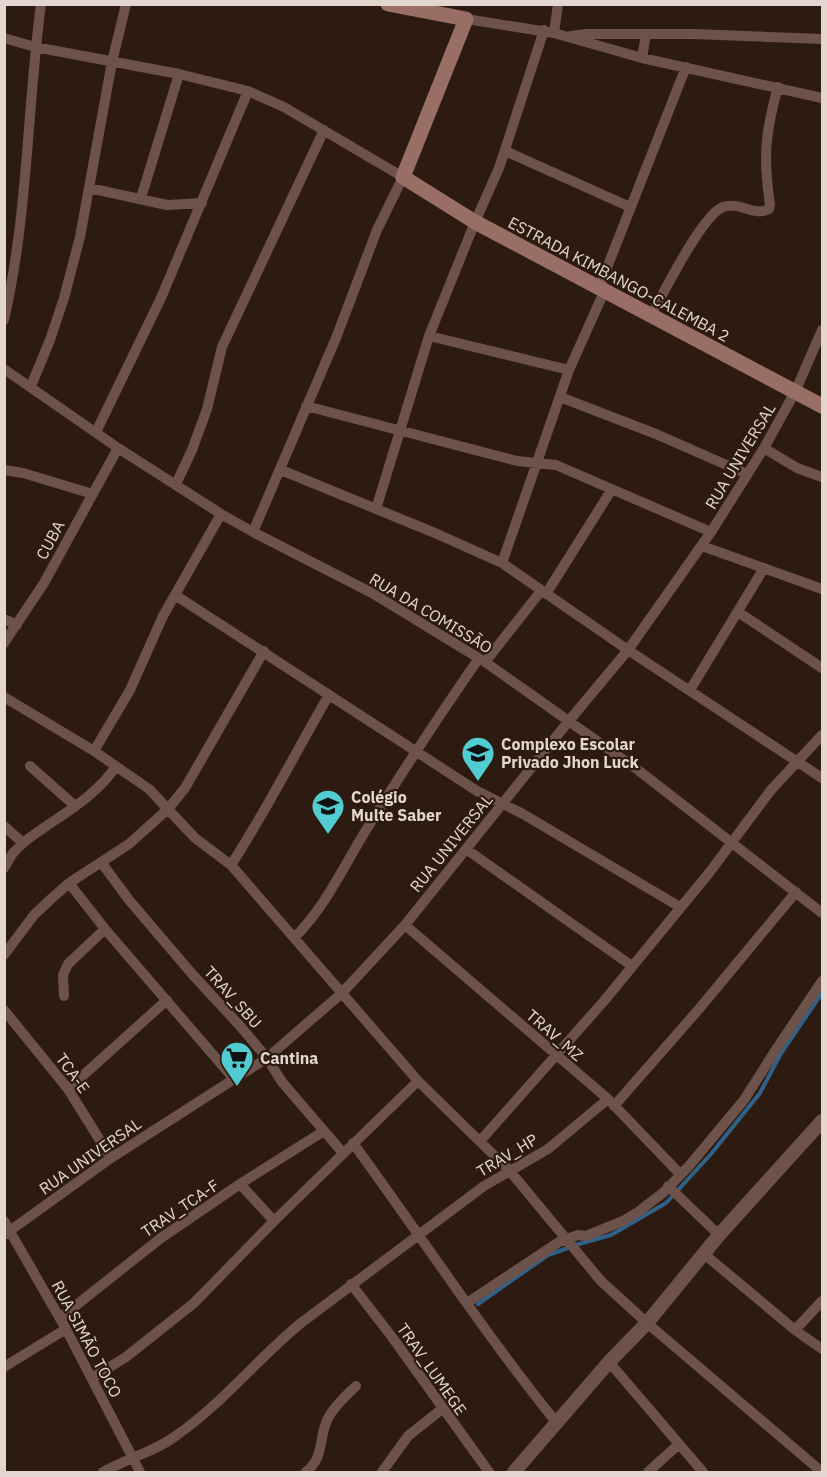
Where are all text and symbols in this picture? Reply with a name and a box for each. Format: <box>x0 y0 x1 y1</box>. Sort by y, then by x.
street label: ESTRADA KIMBANGO-CALEMBA 2 <box>505 212 733 346</box>
street label: RUA UNIVERSAL <box>700 399 780 513</box>
street label: CUBA <box>31 517 69 563</box>
street label: RUA DA COMISSÃO <box>366 568 496 658</box>
place label: Complexo Escolar Privado Jhon Luck <box>501 734 639 772</box>
school or university icon: Complexo Escolar Privado Jhon Luck <box>460 735 496 782</box>
place label: Colégio Multe Saber <box>351 787 442 825</box>
school or university icon: Colégio Multe Saber <box>310 788 346 835</box>
street label: RUA UNIVERSAL <box>405 790 497 896</box>
street label: TRAV_SBU <box>200 962 266 1032</box>
street label: TRAV_MZ <box>522 1005 588 1065</box>
supermarket icon: Cantina <box>219 1040 255 1087</box>
place label: Cantina <box>260 1048 318 1068</box>
street label: TCA-E <box>52 1049 94 1097</box>
street label: RUA UNIVERSAL <box>35 1113 145 1199</box>
street label: TRAV_HP <box>473 1129 541 1181</box>
street label: TRAV_TCA-F <box>137 1175 223 1241</box>
street label: RUA SIMÃO TOCO <box>48 1277 126 1401</box>
street label: TRAV_LUMEGE <box>393 1319 471 1419</box>

